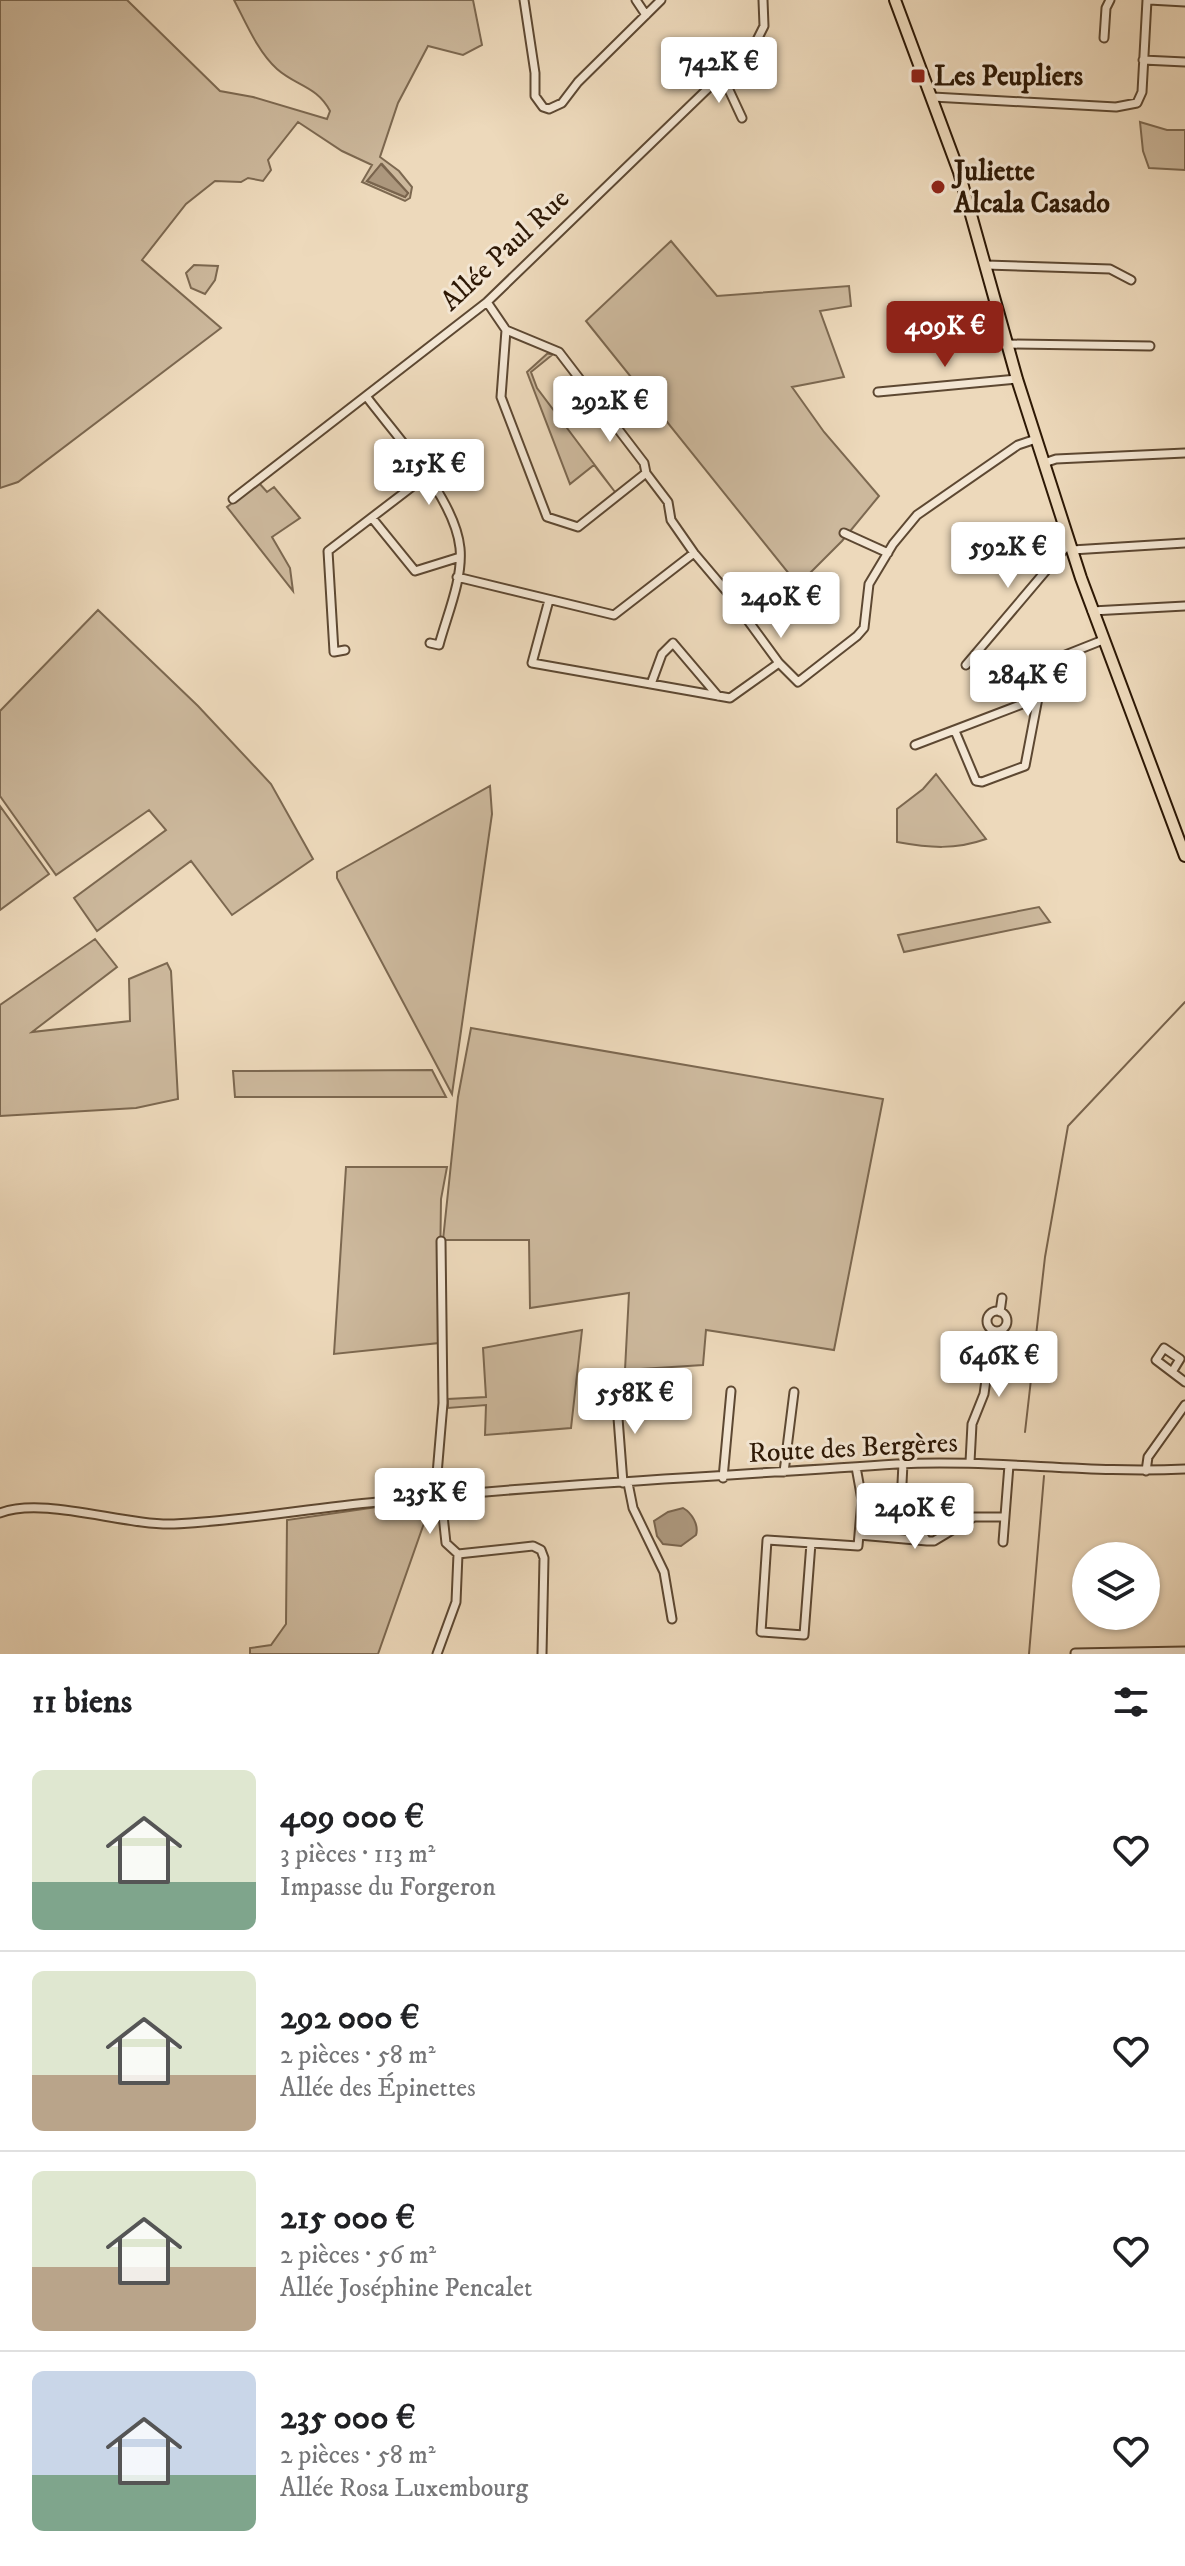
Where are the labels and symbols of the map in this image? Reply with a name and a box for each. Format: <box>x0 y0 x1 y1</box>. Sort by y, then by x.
pin: 742K € <box>654 37 784 105</box>
place label: Les Peupliers <box>934 59 1084 94</box>
marker: Les Peupliers <box>909 67 927 85</box>
place label: Juliette Alcala Casado <box>951 154 1110 221</box>
marker: Juliette Alcala Casado <box>929 178 947 196</box>
street label: Allée Paul Rue <box>433 181 577 319</box>
pin: 409K € <box>880 301 1010 369</box>
pin: 292K € <box>545 376 675 444</box>
pin: 215K € <box>364 439 494 507</box>
pin: 592K € <box>943 522 1073 590</box>
pin: 240K € <box>716 572 846 640</box>
pin: 284K € <box>963 650 1093 718</box>
pin: 646K € <box>934 1331 1064 1399</box>
pin: 558K € <box>570 1368 700 1436</box>
street label: Route des Bergères <box>748 1425 958 1471</box>
pin: 235K € <box>365 1468 495 1536</box>
pin: 240K € <box>850 1483 980 1551</box>

